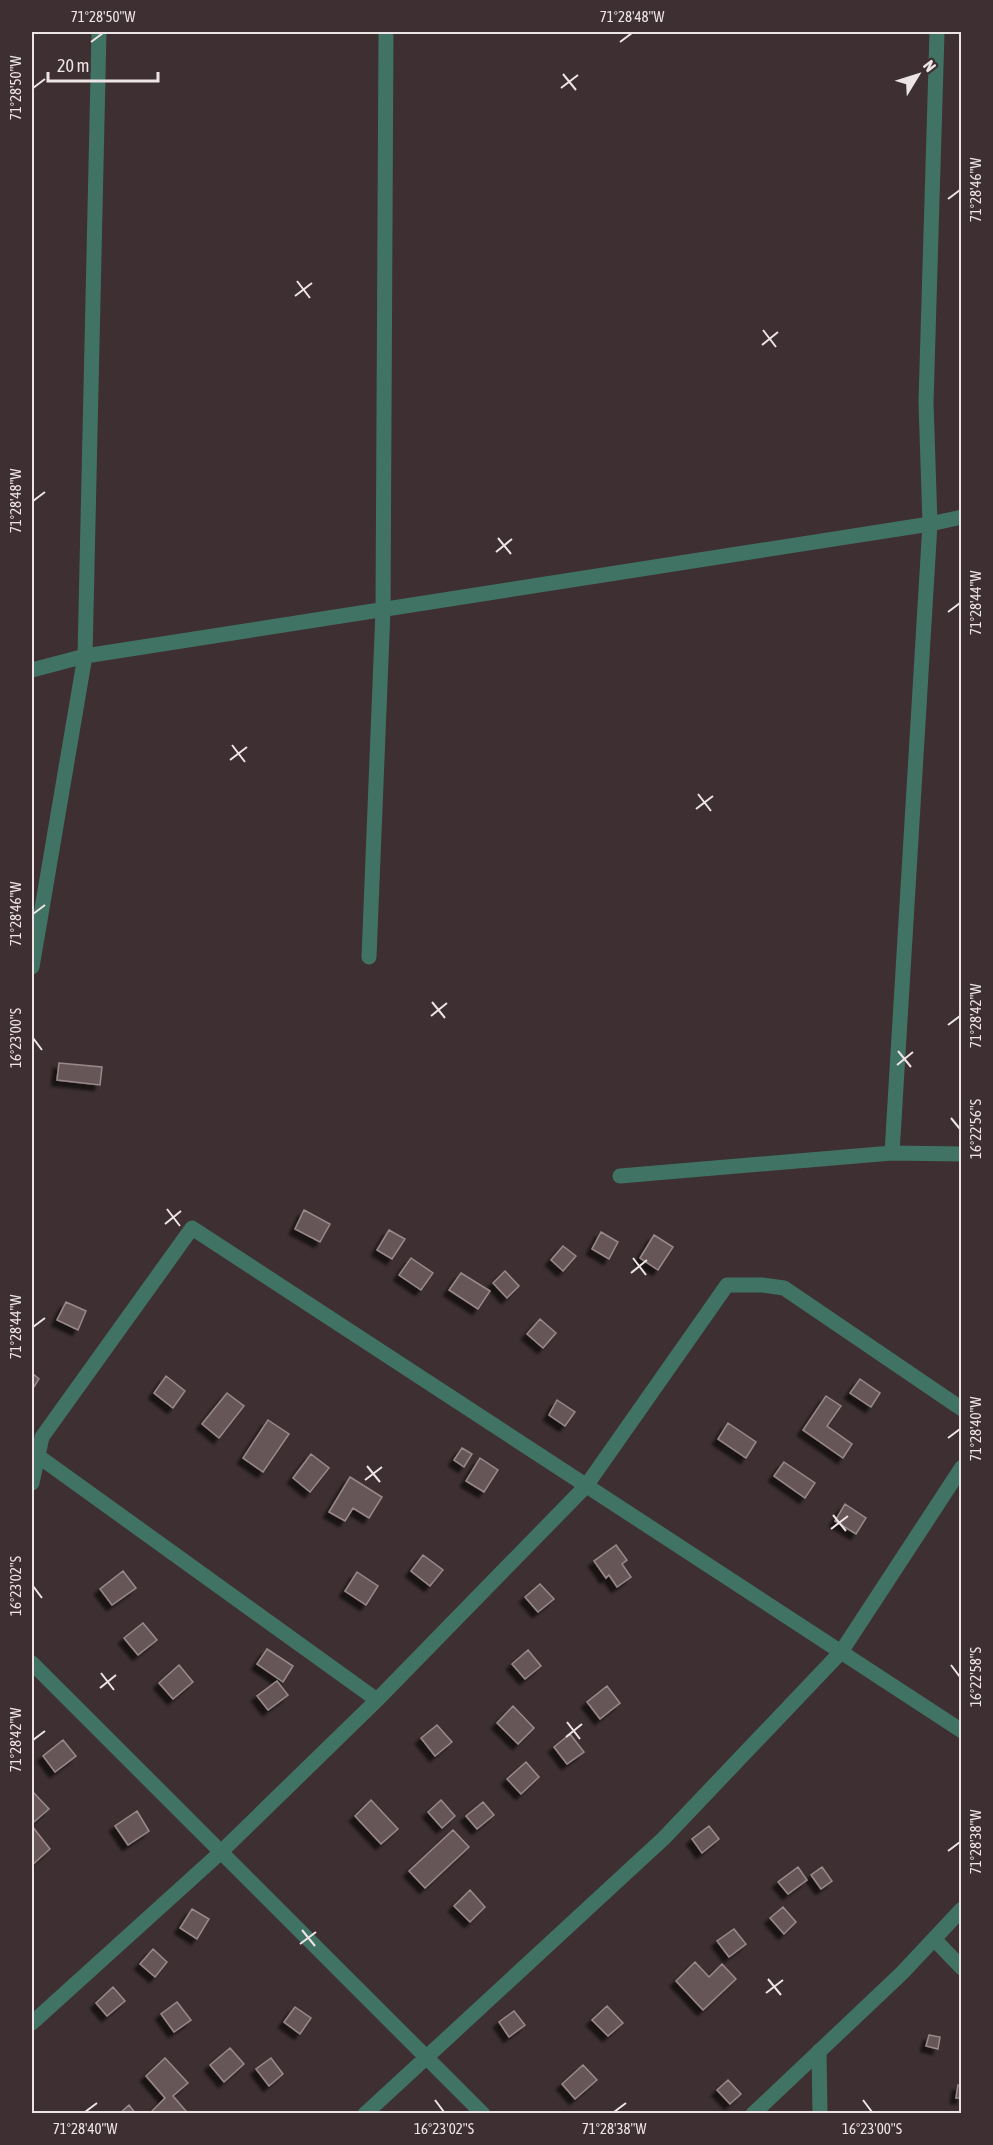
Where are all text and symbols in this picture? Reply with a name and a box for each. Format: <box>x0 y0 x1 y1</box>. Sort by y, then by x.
text: 71°28'50"W <box>71 8 135 25</box>
text: 71°28'48"W <box>600 8 664 25</box>
scale bar <box>48 45 158 83</box>
north arrow <box>888 45 948 105</box>
text: 20 m <box>57 55 89 76</box>
text: 71°28'50"W <box>7 56 24 120</box>
text: N <box>920 56 940 75</box>
text: 71°28'46"W <box>967 158 984 222</box>
text: 71°28'48"W <box>7 469 24 533</box>
text: 71°28'44"W <box>967 571 984 635</box>
text: 71°28'46"W <box>7 882 24 946</box>
text: 71°28'42"W <box>967 984 984 1048</box>
text: 16°23'00"S <box>7 1008 24 1068</box>
text: 16°22'56"S <box>967 1099 984 1159</box>
text: 71°28'44"W <box>7 1295 24 1359</box>
text: 71°28'40"W <box>967 1397 984 1461</box>
text: 16°23'02"S <box>7 1556 24 1616</box>
text: 16°22'58"S <box>967 1647 984 1707</box>
text: 71°28'42"W <box>7 1708 24 1772</box>
text: 71°28'38"W <box>967 1810 984 1874</box>
text: 71°28'40"W <box>53 2120 117 2137</box>
text: 16°23'02"S <box>414 2120 474 2137</box>
text: 71°28'38"W <box>582 2120 646 2137</box>
text: 16°23'00"S <box>842 2120 902 2137</box>

